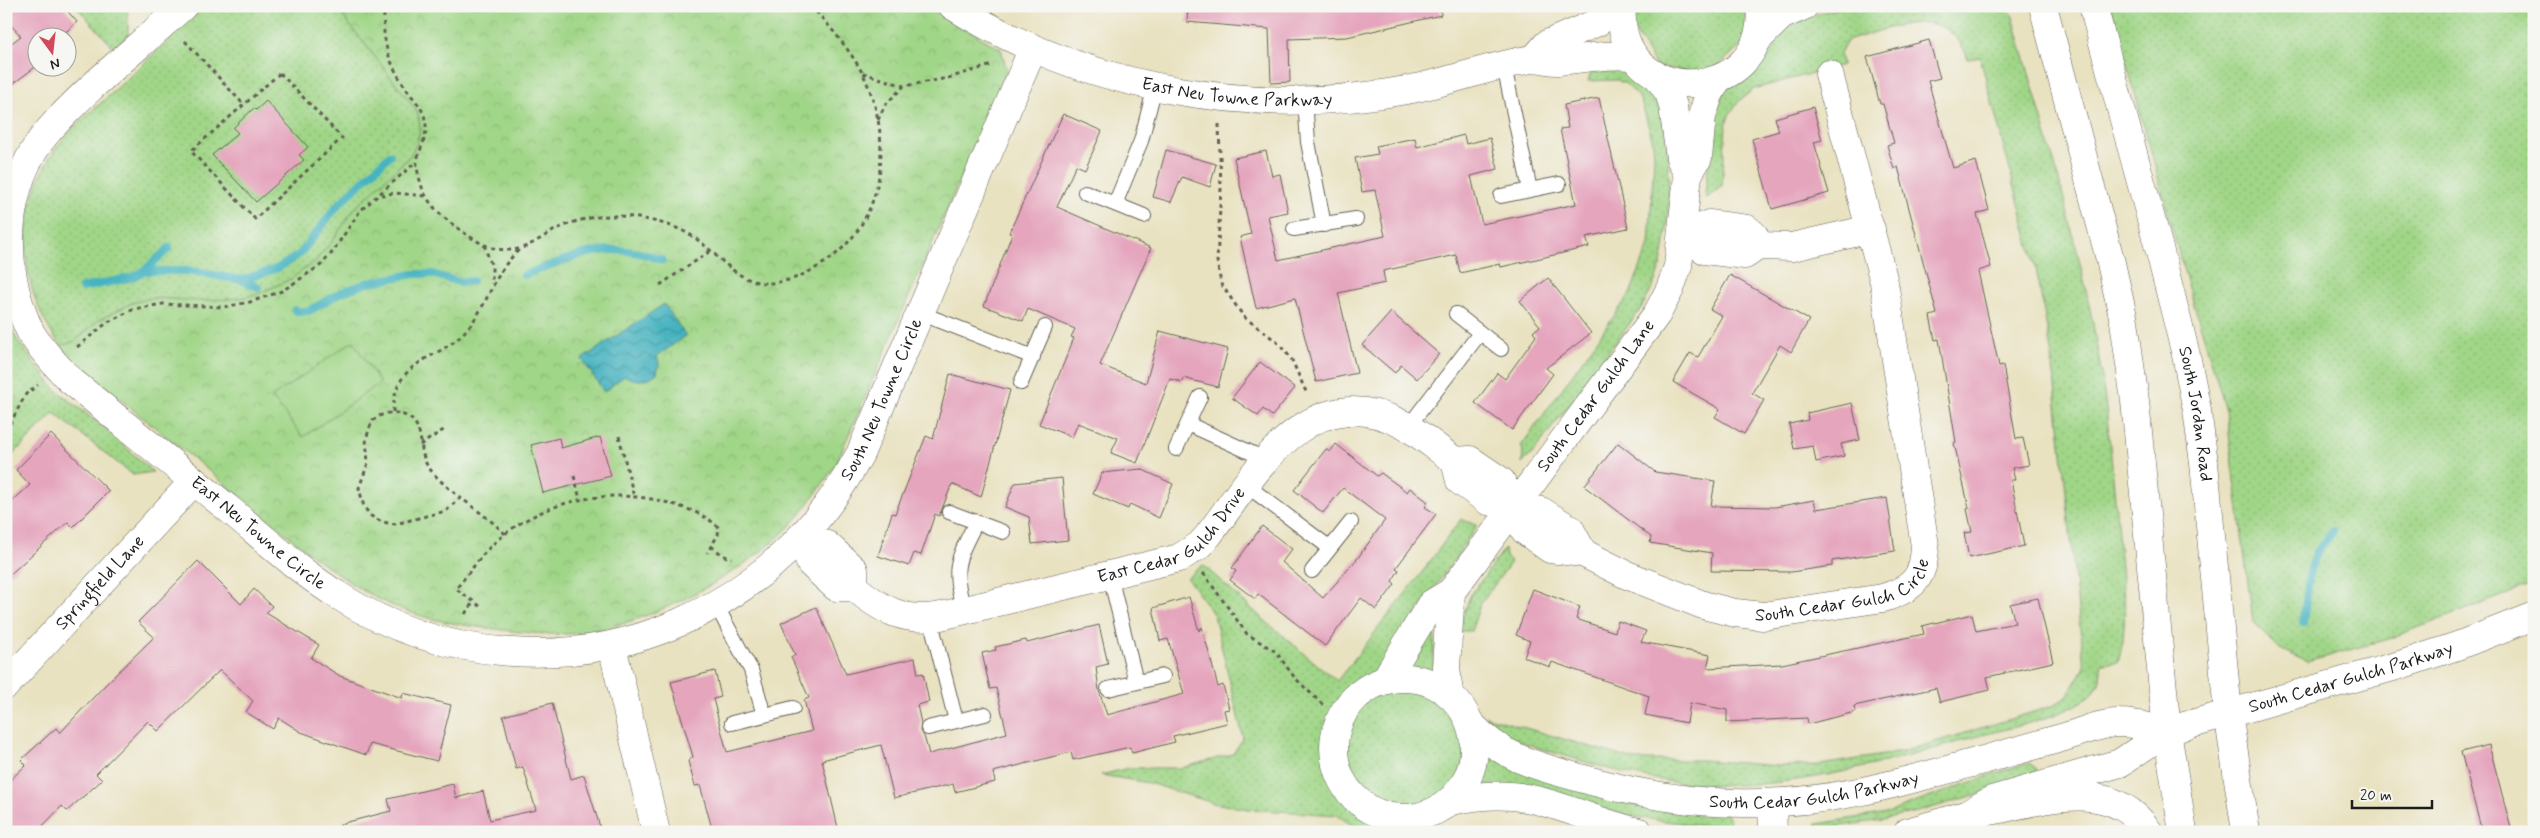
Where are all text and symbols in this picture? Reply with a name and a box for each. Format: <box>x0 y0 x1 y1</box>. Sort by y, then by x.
north arrow <box>28 28 78 78</box>
text: N <box>48 54 62 73</box>
street label: East Neu Towne Parkway <box>1139 72 1333 113</box>
street label: South Neu Towne Circle <box>835 315 928 485</box>
street label: South Cedar Gulch Lane <box>1532 315 1661 477</box>
street label: South Jordan Road <box>2172 344 2218 483</box>
street label: East Neu Towne Circle <box>185 471 331 596</box>
street label: East Cedar Gulch Drive <box>1095 482 1251 589</box>
street label: Springfield Lane <box>50 530 150 635</box>
street label: South Cedar Gulch Circle <box>1754 556 1936 628</box>
street label: South Cedar Gulch Parkway <box>2246 636 2456 719</box>
street label: South Cedar Gulch Parkway <box>1708 766 1921 815</box>
scale bar <box>2352 778 2432 810</box>
text: 20 m <box>2360 786 2392 806</box>

